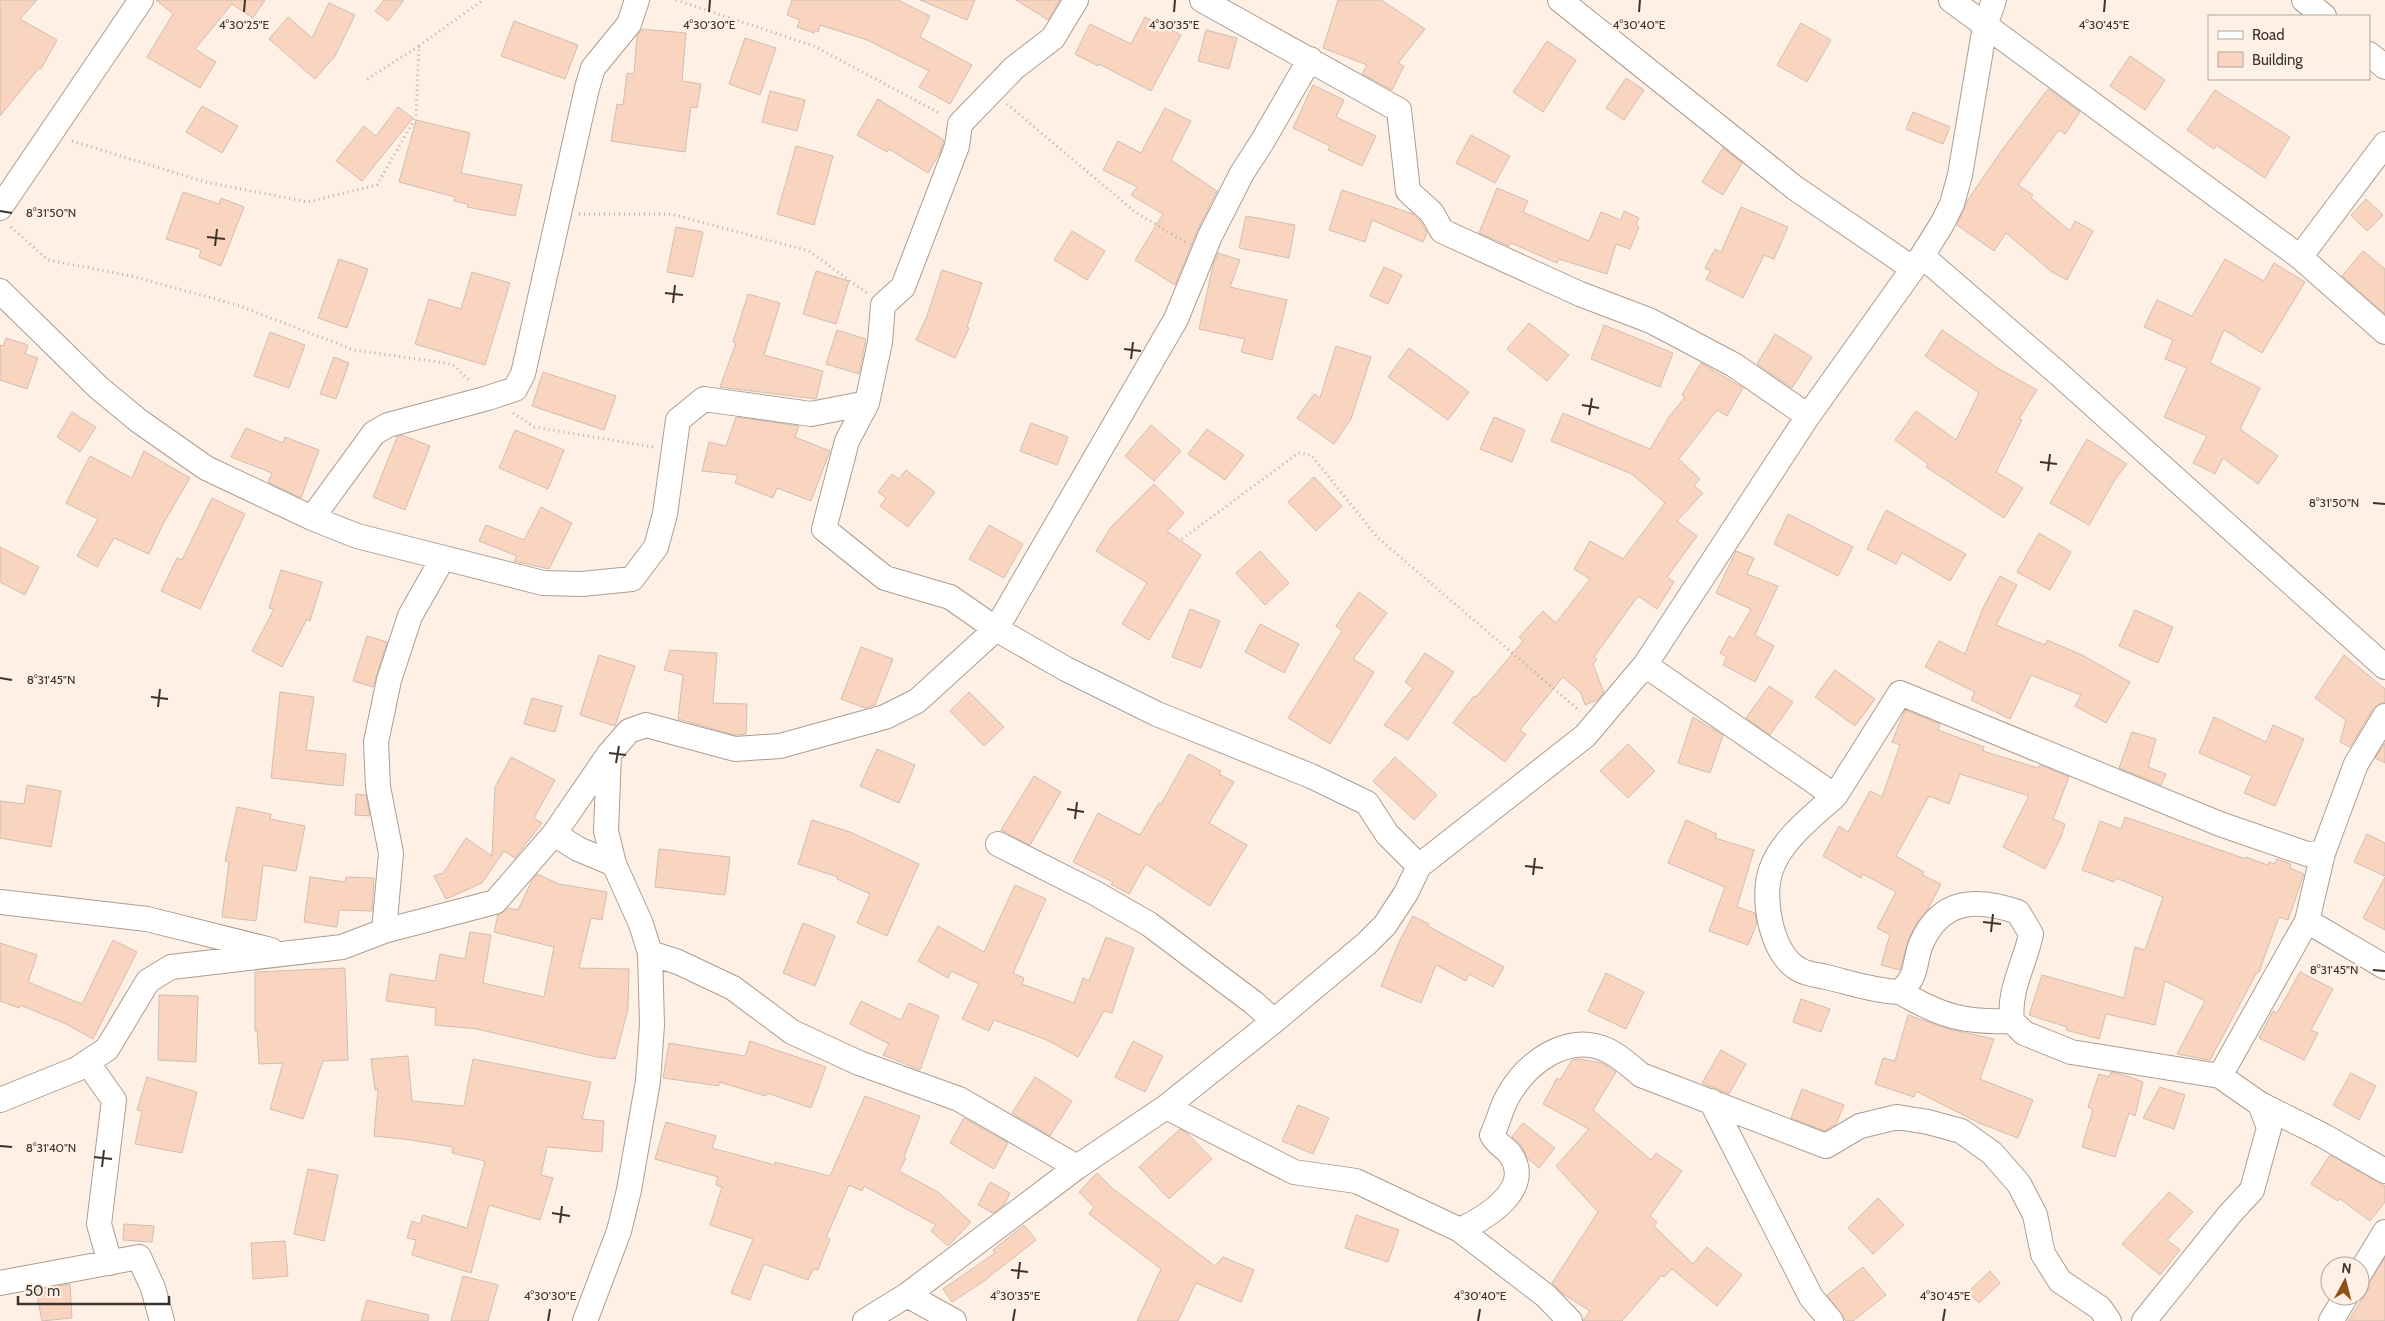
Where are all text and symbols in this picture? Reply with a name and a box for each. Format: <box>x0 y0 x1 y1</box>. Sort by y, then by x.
legend <box>2208 15 2370 80</box>
text: 4°30'25"E <box>219 17 270 32</box>
text: 4°30'30"E <box>683 17 736 32</box>
text: 4°30'35"E <box>1149 17 1200 32</box>
text: 4°30'40"E <box>1613 17 1666 32</box>
text: 4°30'45"E <box>2079 17 2130 32</box>
text: Road <box>2252 26 2285 44</box>
text: Building <box>2252 51 2303 69</box>
text: 8°31'50"N <box>26 205 76 220</box>
text: 8°31'50"N <box>2309 495 2359 510</box>
text: 8°31'45"N <box>27 672 75 687</box>
text: 8°31'45"N <box>2310 962 2358 977</box>
text: 8°31'40"N <box>26 1140 76 1155</box>
north arrow <box>2320 1256 2370 1306</box>
text: N <box>2341 1259 2353 1278</box>
scale bar <box>18 1274 169 1306</box>
text: 50 m <box>25 1282 60 1300</box>
text: 4°30'30"E <box>524 1288 577 1303</box>
text: 4°30'35"E <box>990 1288 1041 1303</box>
text: 4°30'40"E <box>1454 1288 1507 1303</box>
text: 4°30'45"E <box>1920 1288 1971 1303</box>

